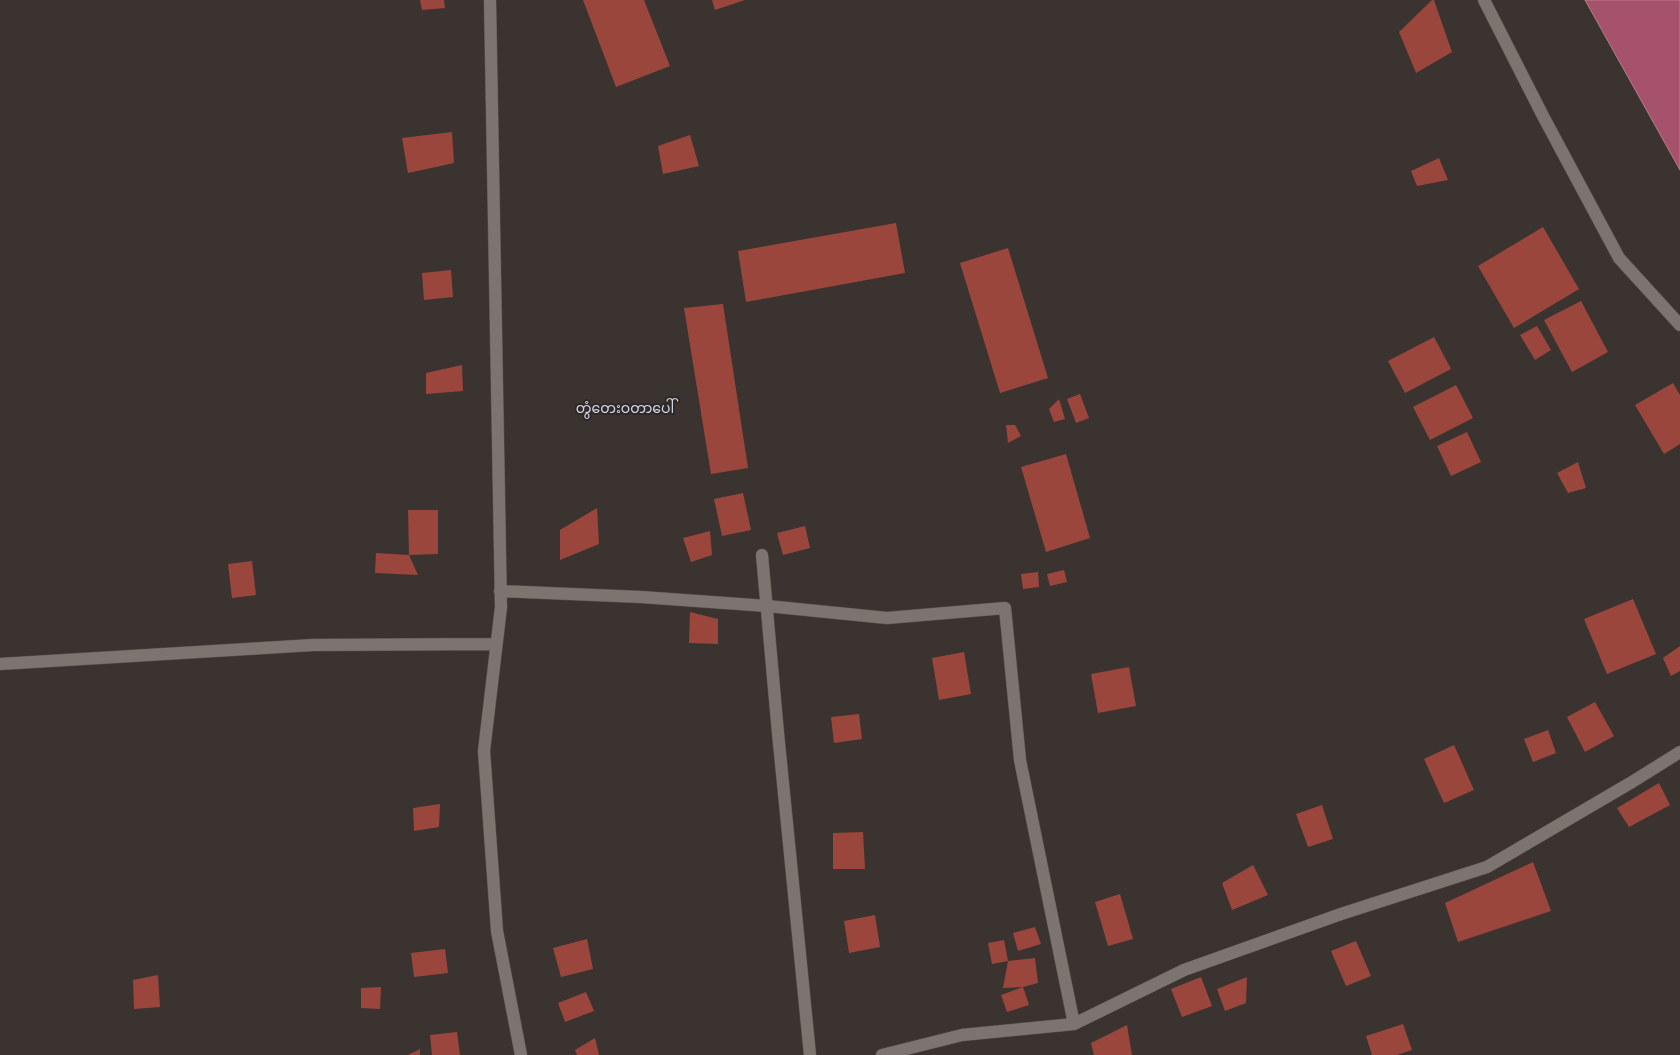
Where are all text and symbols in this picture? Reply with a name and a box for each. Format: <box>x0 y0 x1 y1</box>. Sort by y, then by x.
district label: တွံတေးဝတာပေါ် <box>576 401 674 417</box>

